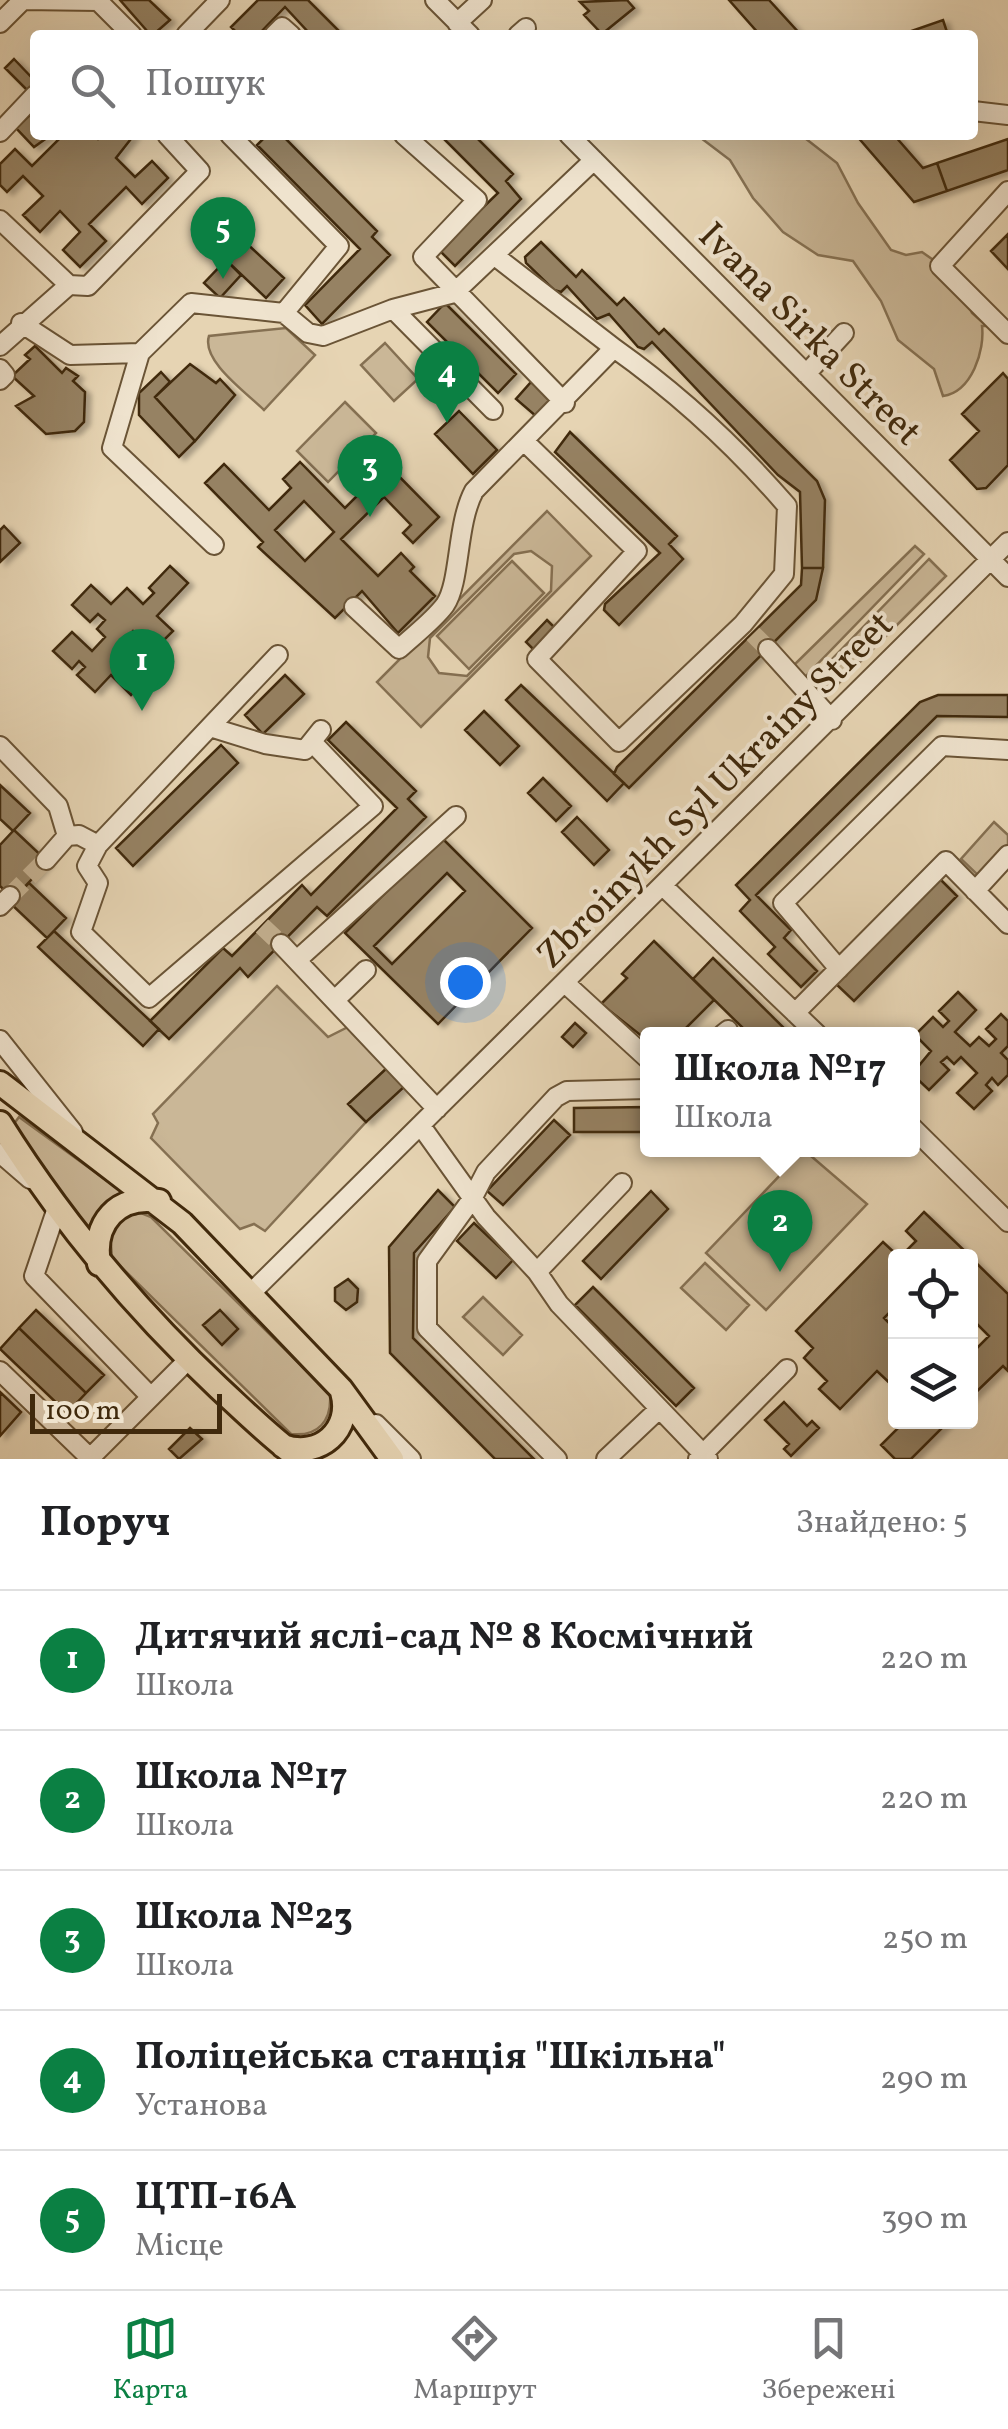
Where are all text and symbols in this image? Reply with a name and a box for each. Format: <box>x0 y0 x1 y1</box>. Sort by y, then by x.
search box <box>30 30 978 140</box>
icon: search <box>65 58 120 113</box>
text: Пошук <box>145 59 265 112</box>
pin: 5 <box>190 196 256 279</box>
street label: Ivana Sirka Street <box>685 212 932 459</box>
pin: 4 <box>414 340 480 423</box>
pin: 3 <box>338 434 402 517</box>
street label: Zbroinykh Syl Ukrainy Street <box>526 601 907 982</box>
pin: 1 <box>110 628 174 711</box>
your location <box>440 957 491 1008</box>
popup <box>640 1027 920 1157</box>
text: Школа №17 <box>674 1044 886 1097</box>
text: Школа <box>674 1097 773 1141</box>
pin: 2 <box>748 1190 812 1272</box>
map controls <box>888 1249 978 1429</box>
button: locate <box>888 1249 978 1339</box>
button: layers <box>888 1339 978 1429</box>
scale bar <box>30 1389 222 1434</box>
text: 100 m <box>45 1392 120 1431</box>
text: Поруч <box>40 1495 170 1554</box>
text: Знайдено: 5 <box>796 1502 968 1546</box>
text: Дитячий яслі-сад № 8 Космічний <box>135 1612 753 1665</box>
text: 1 <box>66 1638 79 1682</box>
text: 220 m <box>880 1638 968 1682</box>
text: Школа <box>135 1665 234 1709</box>
text: Школа №17 <box>135 1752 348 1805</box>
text: 2 <box>64 1778 81 1822</box>
text: 220 m <box>880 1778 968 1822</box>
text: Школа <box>135 1805 234 1849</box>
text: Школа №23 <box>135 1892 353 1945</box>
text: 3 <box>64 1918 81 1962</box>
text: 250 m <box>882 1918 968 1962</box>
text: Школа <box>135 1945 234 1989</box>
text: Поліцейська станція "Шкільна" <box>135 2032 726 2085</box>
text: 4 <box>63 2058 82 2102</box>
text: 290 m <box>880 2058 968 2102</box>
text: Установа <box>135 2085 268 2129</box>
text: ЦТП-16А <box>135 2172 297 2225</box>
text: 5 <box>65 2198 80 2242</box>
text: 390 m <box>881 2198 968 2242</box>
text: Місце <box>135 2225 224 2269</box>
tab: Карта <box>112 2311 188 2410</box>
tab: Маршрут <box>413 2311 537 2410</box>
tab: Збережені <box>762 2311 896 2410</box>

